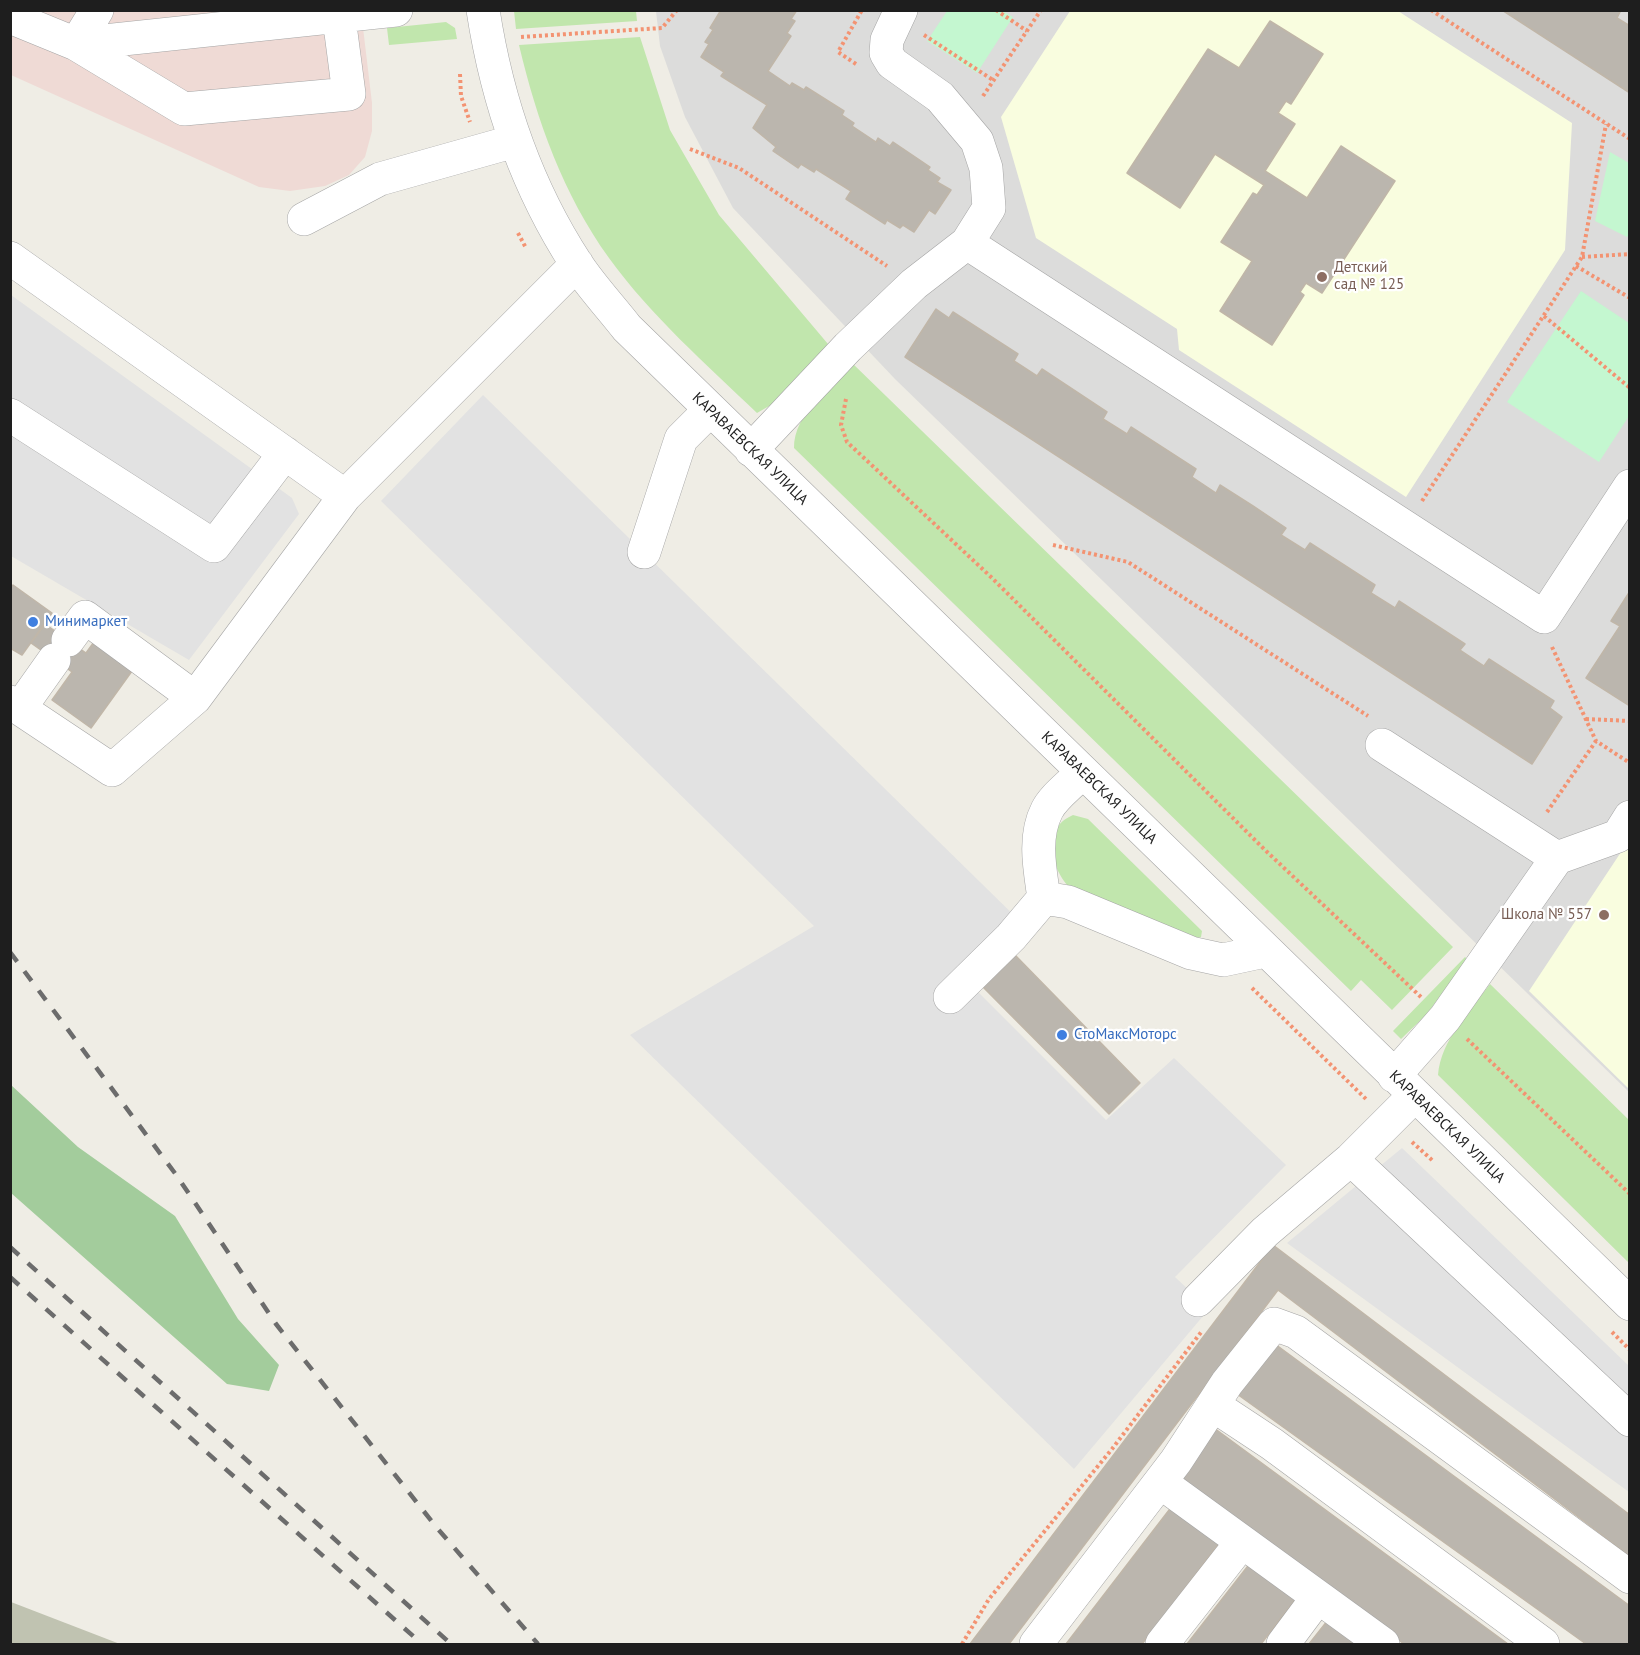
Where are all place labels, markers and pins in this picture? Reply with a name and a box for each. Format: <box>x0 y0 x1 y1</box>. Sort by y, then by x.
place label: Детский сад № 125 <box>1334 259 1404 294</box>
marker: Детский сад № 125 <box>1315 270 1329 284</box>
place label: Минимаркет <box>45 613 127 631</box>
marker: Минимаркет <box>26 615 40 629</box>
place label: Школа № 557 <box>1501 906 1592 924</box>
marker: Школа № 557 <box>1597 908 1611 922</box>
place label: СтоМаксМоторс <box>1074 1026 1177 1044</box>
marker: СтоМаксМоторс <box>1055 1028 1069 1042</box>

